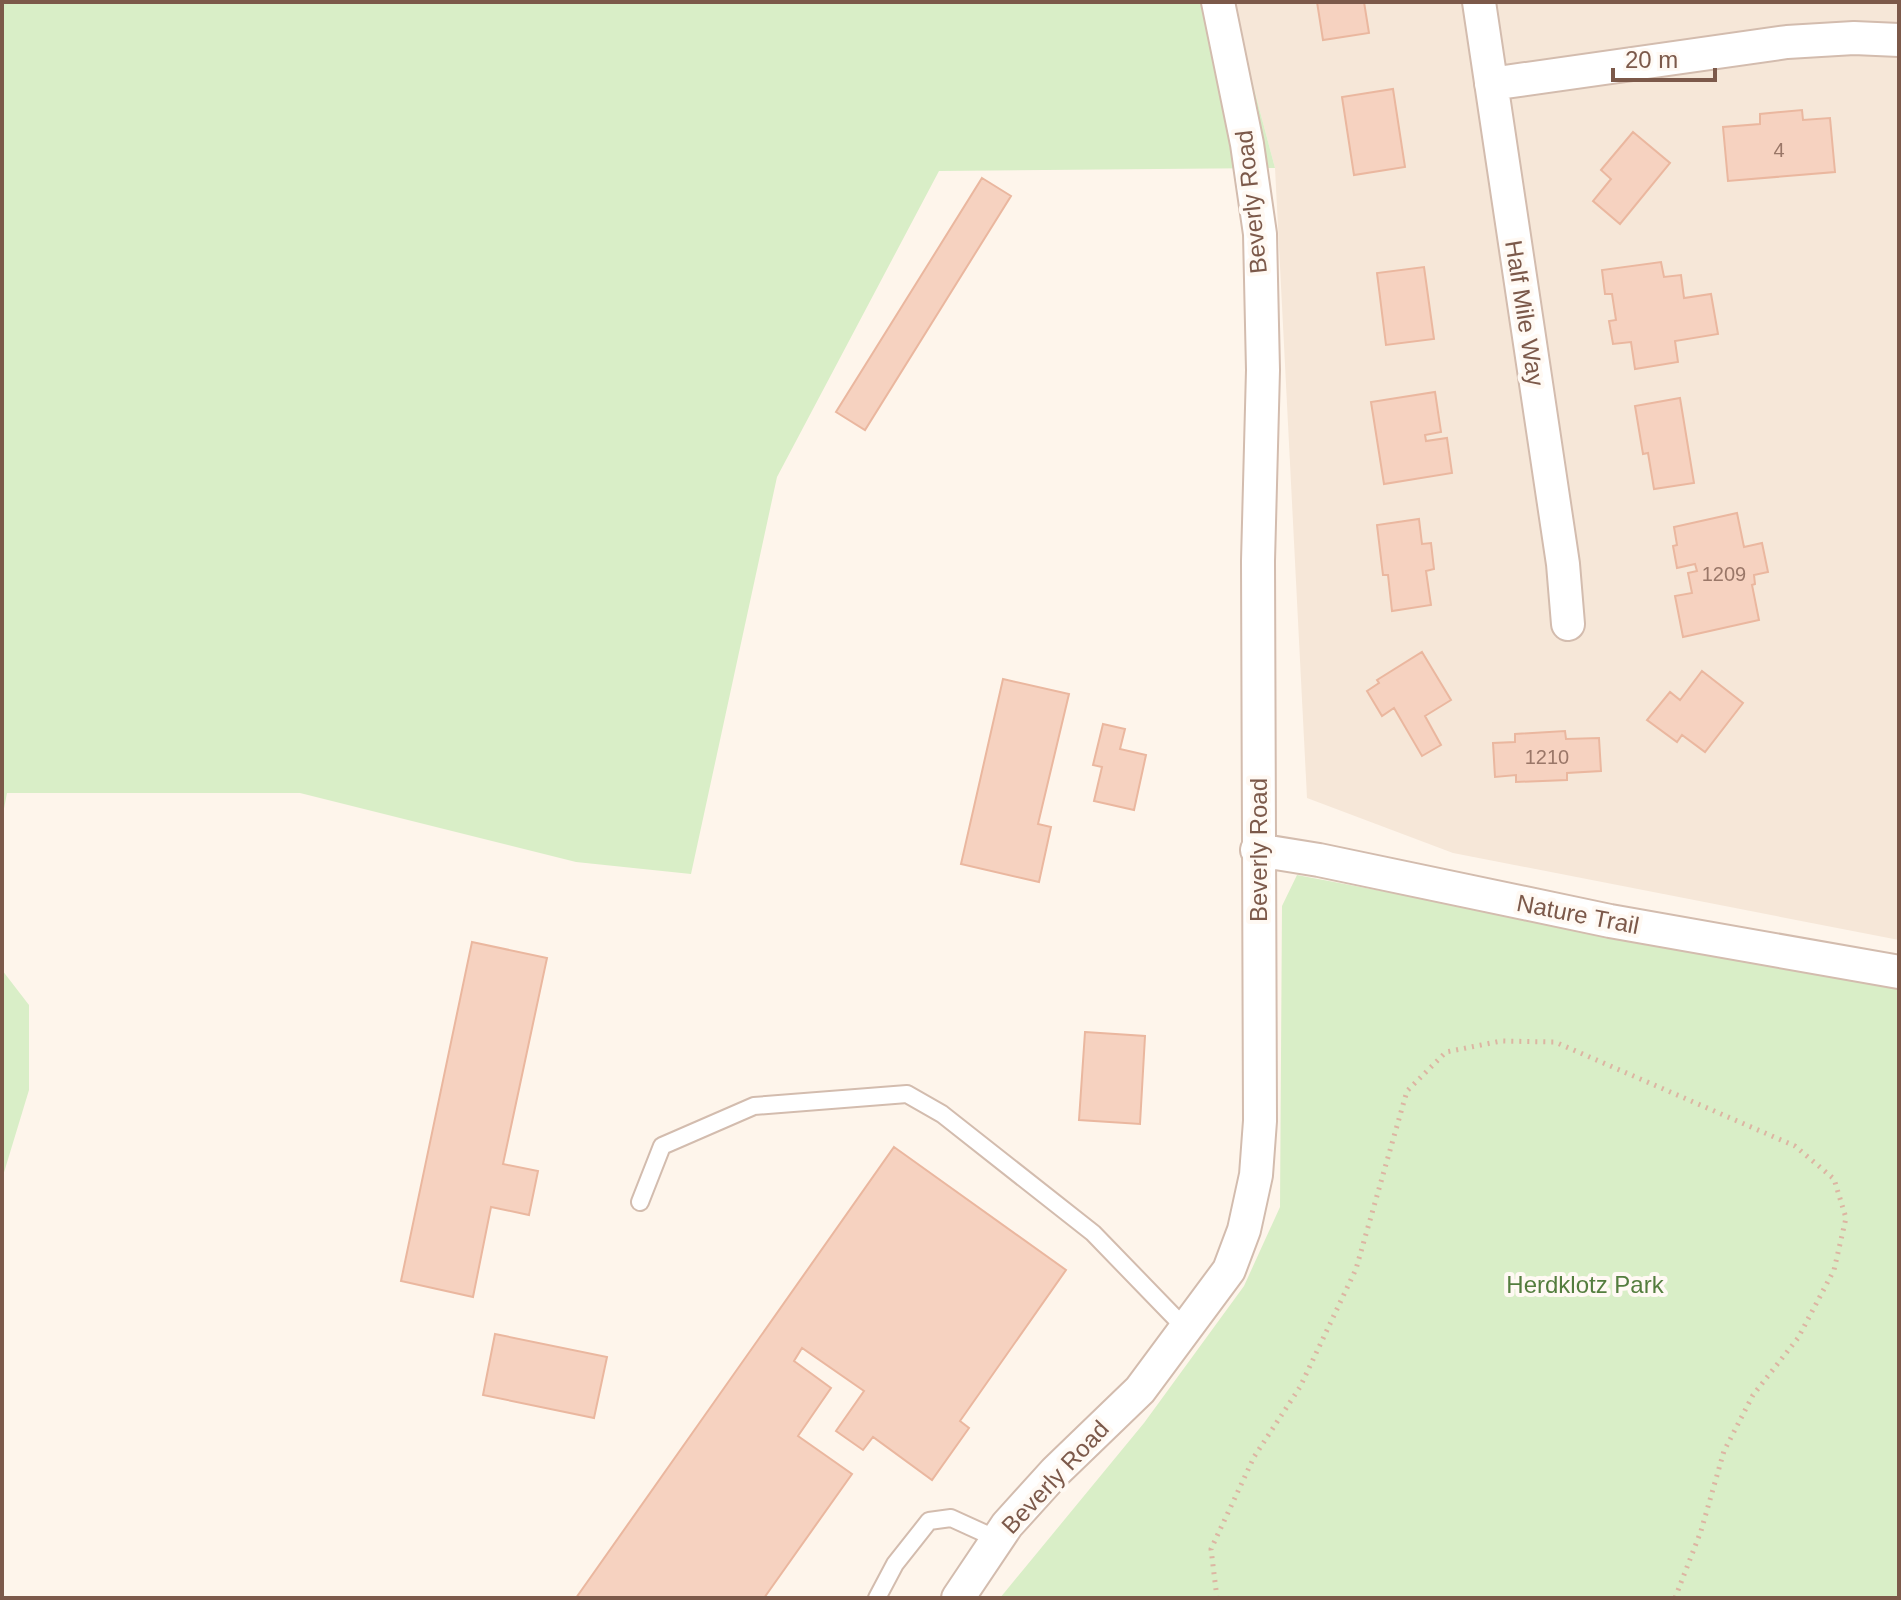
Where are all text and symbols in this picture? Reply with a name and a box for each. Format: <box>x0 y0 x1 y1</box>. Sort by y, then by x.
scale bar <box>1613 32 1715 82</box>
text: 20 m <box>1625 46 1678 73</box>
street label: Beverly Road <box>1230 129 1272 275</box>
house number: 4 <box>1773 139 1785 161</box>
street label: Half Mile Way <box>1500 238 1550 388</box>
house number: 1209 <box>1702 563 1746 585</box>
house number: 1210 <box>1525 746 1569 768</box>
street label: Beverly Road <box>1245 778 1272 922</box>
street label: Nature Trail <box>1515 889 1641 939</box>
park label: Herdklotz Park <box>1506 1271 1665 1298</box>
street label: Beverly Road <box>996 1415 1114 1539</box>

